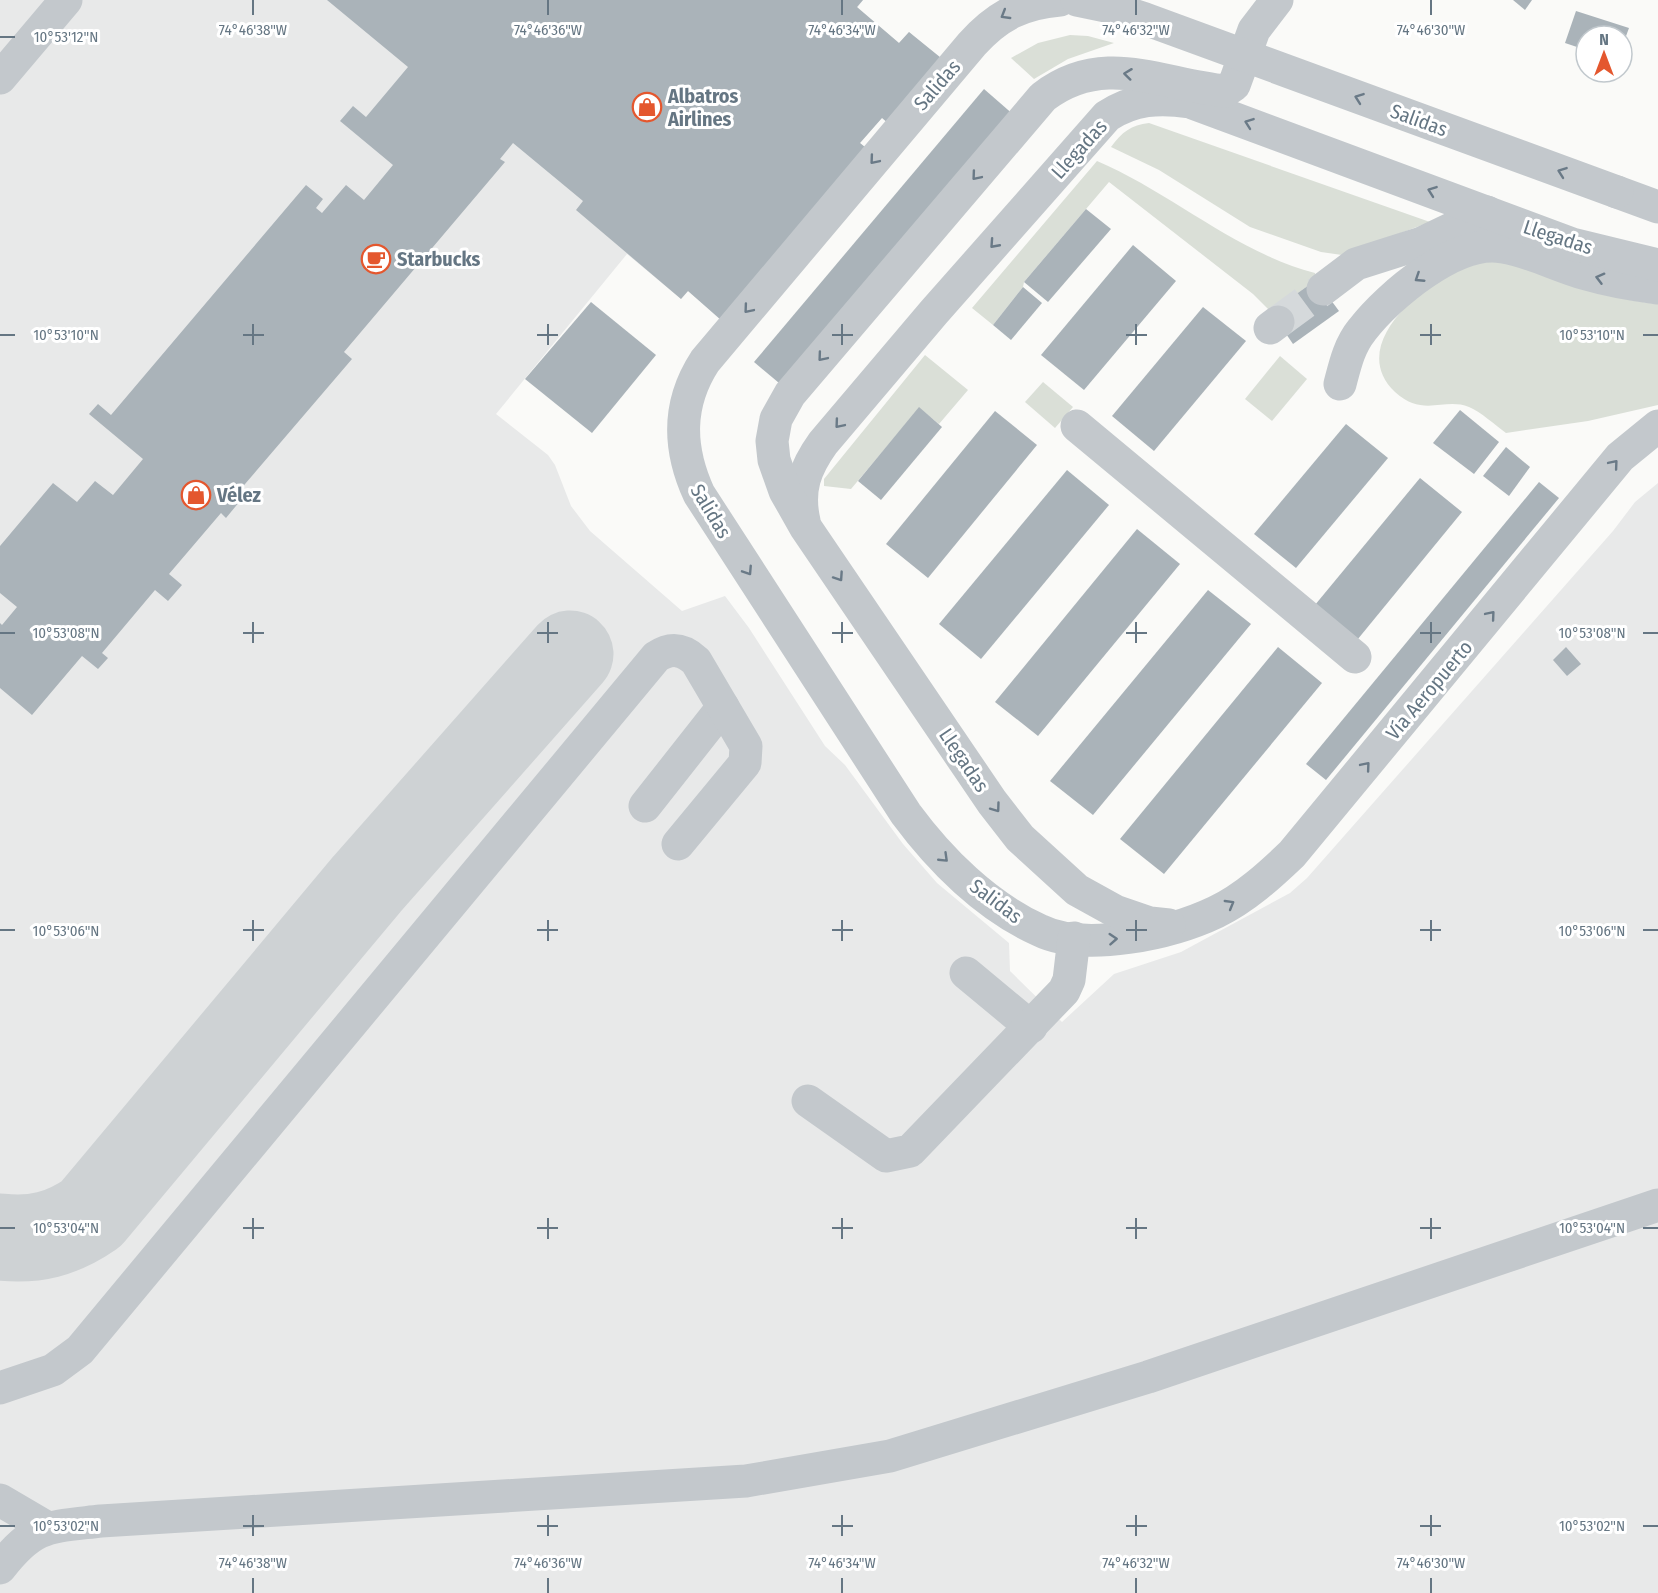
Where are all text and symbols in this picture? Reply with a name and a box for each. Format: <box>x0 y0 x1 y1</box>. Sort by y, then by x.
one-way arrow <box>1001 8 1011 20</box>
text: 74°46'38"W <box>219 21 287 39</box>
text: 74°46'36"W <box>514 21 582 39</box>
text: 74°46'34"W <box>808 21 876 39</box>
text: 74°46'32"W <box>1102 21 1170 39</box>
text: 74°46'30"W <box>1397 21 1465 39</box>
north arrow <box>1574 24 1634 84</box>
text: 10°53'12"N <box>34 28 98 46</box>
text: N <box>1599 30 1609 49</box>
street label: Salidas <box>909 55 965 115</box>
one-way arrow <box>1123 69 1133 81</box>
place label: Albatros Airlines <box>667 84 738 131</box>
shop icon: Albatros Airlines <box>631 91 663 123</box>
one-way arrow <box>1354 93 1364 106</box>
street label: Salidas <box>1387 99 1451 141</box>
street label: Llegadas <box>1046 114 1112 184</box>
one-way arrow <box>1245 118 1256 130</box>
one-way arrow <box>870 153 881 164</box>
one-way arrow <box>1557 166 1568 179</box>
one-way arrow <box>972 169 983 180</box>
one-way arrow <box>1427 186 1438 199</box>
street label: Llegadas <box>1520 215 1596 259</box>
one-way arrow <box>990 237 1001 248</box>
cafe icon: Starbucks <box>360 243 392 275</box>
place label: Starbucks <box>397 247 481 271</box>
one-way arrow <box>1414 271 1425 282</box>
one-way arrow <box>1596 272 1606 285</box>
one-way arrow <box>745 302 756 313</box>
text: 10°53'10"N <box>33 326 99 344</box>
text: 10°53'10"N <box>1559 326 1625 344</box>
one-way arrow <box>818 350 829 361</box>
one-way arrow <box>835 417 846 428</box>
one-way arrow <box>1607 460 1618 471</box>
shop icon: Vélez <box>180 479 212 511</box>
street label: Salidas <box>686 480 736 542</box>
place label: Vélez <box>216 483 261 507</box>
one-way arrow <box>741 564 752 575</box>
one-way arrow <box>832 570 843 581</box>
one-way arrow <box>1483 611 1494 622</box>
text: 10°53'08"N <box>33 624 100 642</box>
text: 10°53'08"N <box>1559 624 1626 642</box>
street label: Vía Aeropuerto <box>1381 636 1477 744</box>
street label: Llegadas <box>934 724 994 796</box>
one-way arrow <box>1359 761 1370 772</box>
one-way arrow <box>989 801 1000 812</box>
one-way arrow <box>937 851 948 862</box>
street label: Salidas <box>965 874 1027 928</box>
one-way arrow <box>1224 899 1234 911</box>
text: 10°53'06"N <box>33 922 99 940</box>
text: 10°53'06"N <box>1559 922 1625 940</box>
one-way arrow <box>1108 932 1117 945</box>
text: 10°53'04"N <box>33 1219 99 1237</box>
text: 10°53'04"N <box>1559 1219 1625 1237</box>
text: 10°53'02"N <box>33 1517 99 1535</box>
text: 10°53'02"N <box>1559 1517 1625 1535</box>
text: 74°46'38"W <box>219 1554 287 1572</box>
text: 74°46'36"W <box>514 1554 582 1572</box>
text: 74°46'34"W <box>808 1554 876 1572</box>
text: 74°46'32"W <box>1102 1554 1170 1572</box>
text: 74°46'30"W <box>1397 1554 1465 1572</box>

